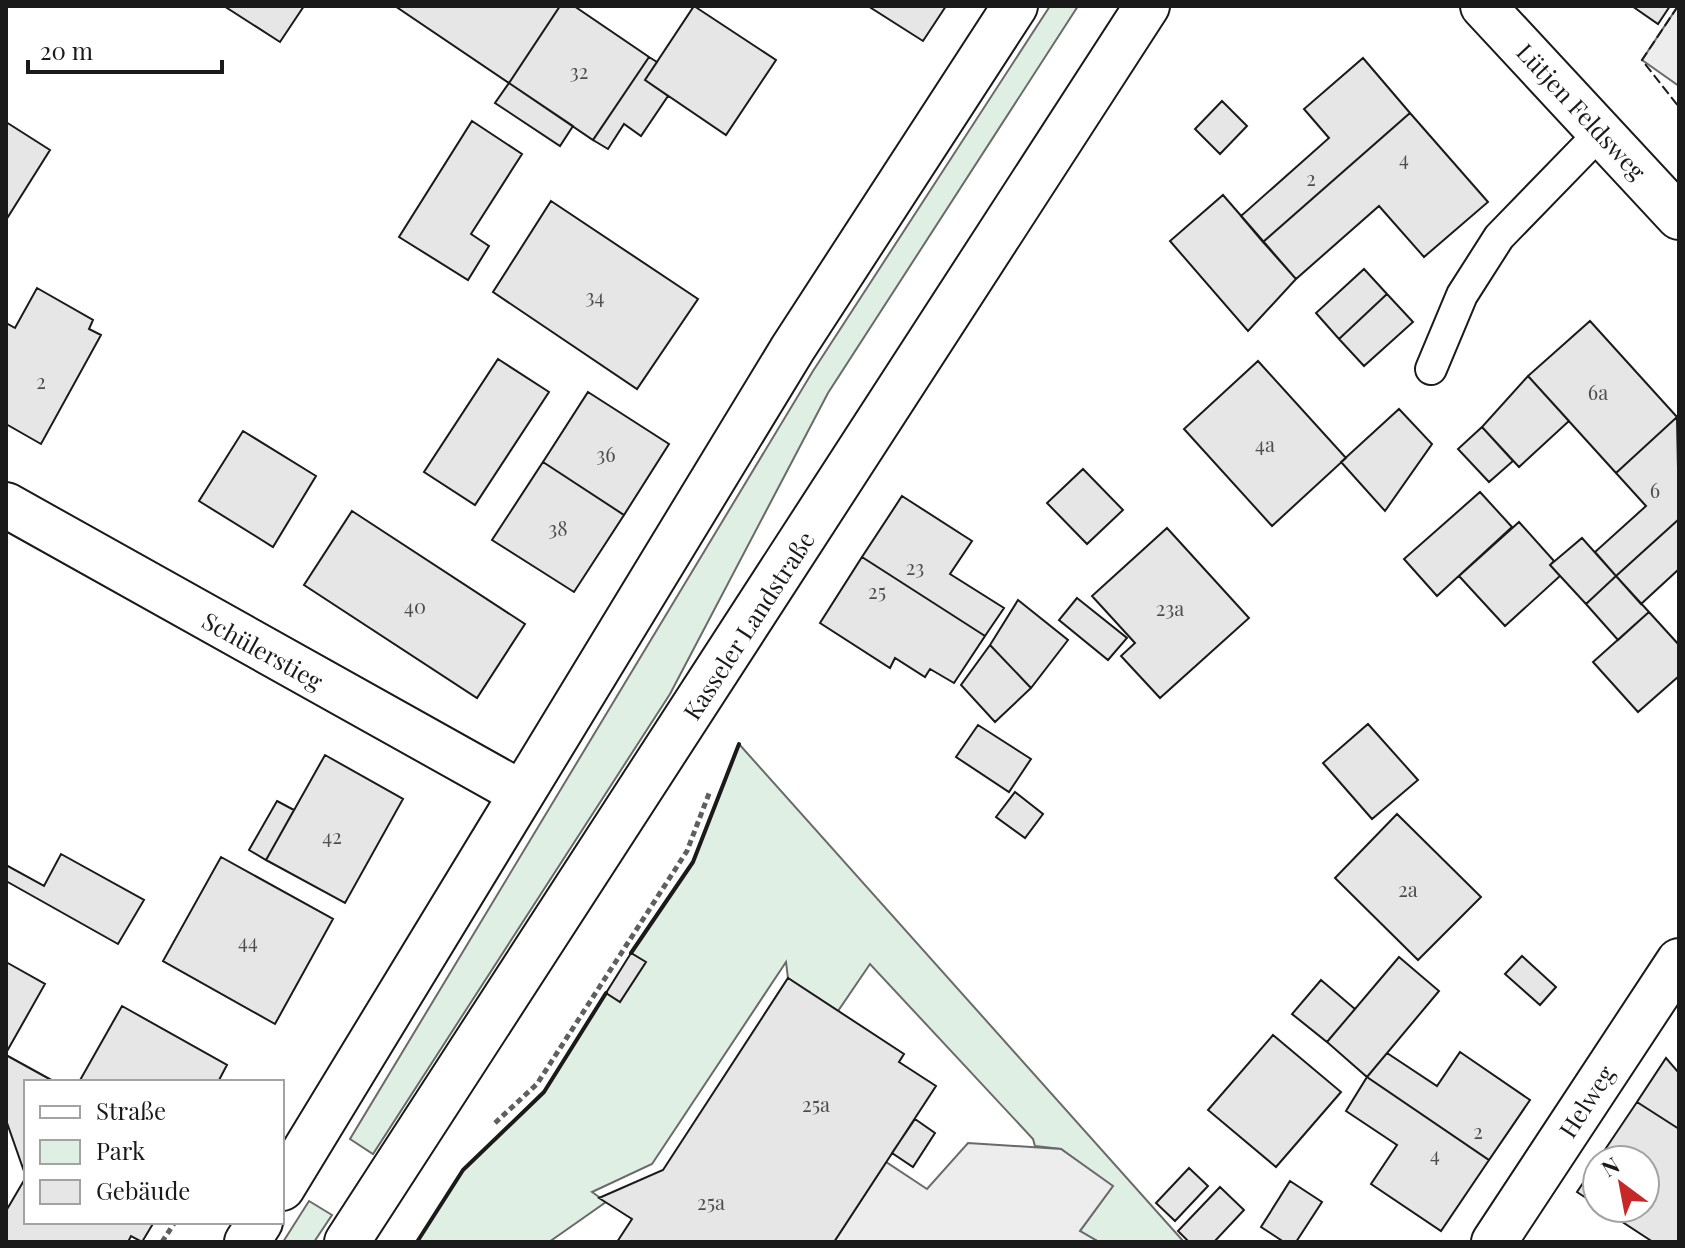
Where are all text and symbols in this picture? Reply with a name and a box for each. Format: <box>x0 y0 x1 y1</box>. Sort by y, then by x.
scale bar <box>28 24 222 74</box>
text: 20 m <box>40 34 93 66</box>
street label: Lütjen Feldsweg <box>1510 36 1654 186</box>
house number: 32 <box>570 57 588 84</box>
house number: 4 <box>1399 144 1409 171</box>
house number: 2 <box>1306 164 1316 191</box>
house number: 34 <box>586 282 605 309</box>
house number: 2 <box>36 367 46 394</box>
house number: 6a <box>1588 378 1608 405</box>
house number: 4a <box>1255 430 1275 457</box>
house number: 36 <box>596 440 616 467</box>
house number: 6 <box>1650 476 1660 503</box>
house number: 38 <box>548 514 568 541</box>
street label: Kasseler Landstraße <box>675 525 821 725</box>
house number: 23 <box>906 553 924 580</box>
house number: 25 <box>868 577 886 604</box>
house number: 40 <box>404 592 426 619</box>
house number: 23a <box>1156 594 1184 621</box>
street label: Schülerstieg <box>197 604 329 696</box>
house number: 42 <box>322 822 342 849</box>
house number: 2a <box>1398 875 1418 902</box>
house number: 44 <box>238 927 258 954</box>
street label: Helweg <box>1551 1059 1621 1143</box>
legend <box>24 1080 284 1224</box>
house number: 25a <box>802 1090 830 1117</box>
text: Straße <box>96 1094 166 1126</box>
house number: 2 <box>1473 1117 1483 1144</box>
text: Park <box>96 1134 146 1166</box>
house number: 4 <box>1430 1140 1440 1167</box>
north arrow <box>1581 1144 1661 1224</box>
text: N <box>1595 1149 1625 1183</box>
text: Gebäude <box>96 1174 191 1206</box>
house number: 25a <box>697 1188 725 1215</box>

